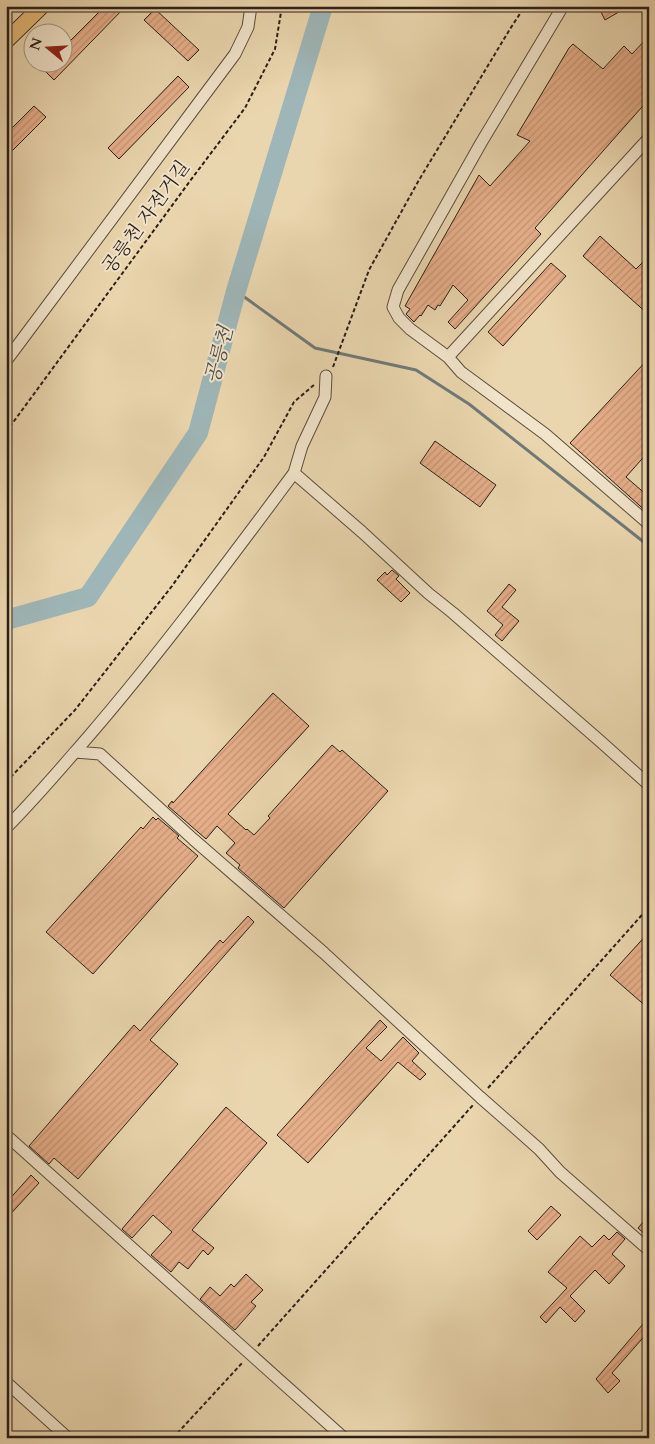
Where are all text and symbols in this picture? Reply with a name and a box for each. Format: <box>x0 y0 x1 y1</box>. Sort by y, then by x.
north arrow <box>22 22 72 72</box>
text: N <box>25 35 47 53</box>
street label: 공릉천 자전거길 <box>96 155 196 279</box>
water label: 공릉천 <box>198 322 240 386</box>

